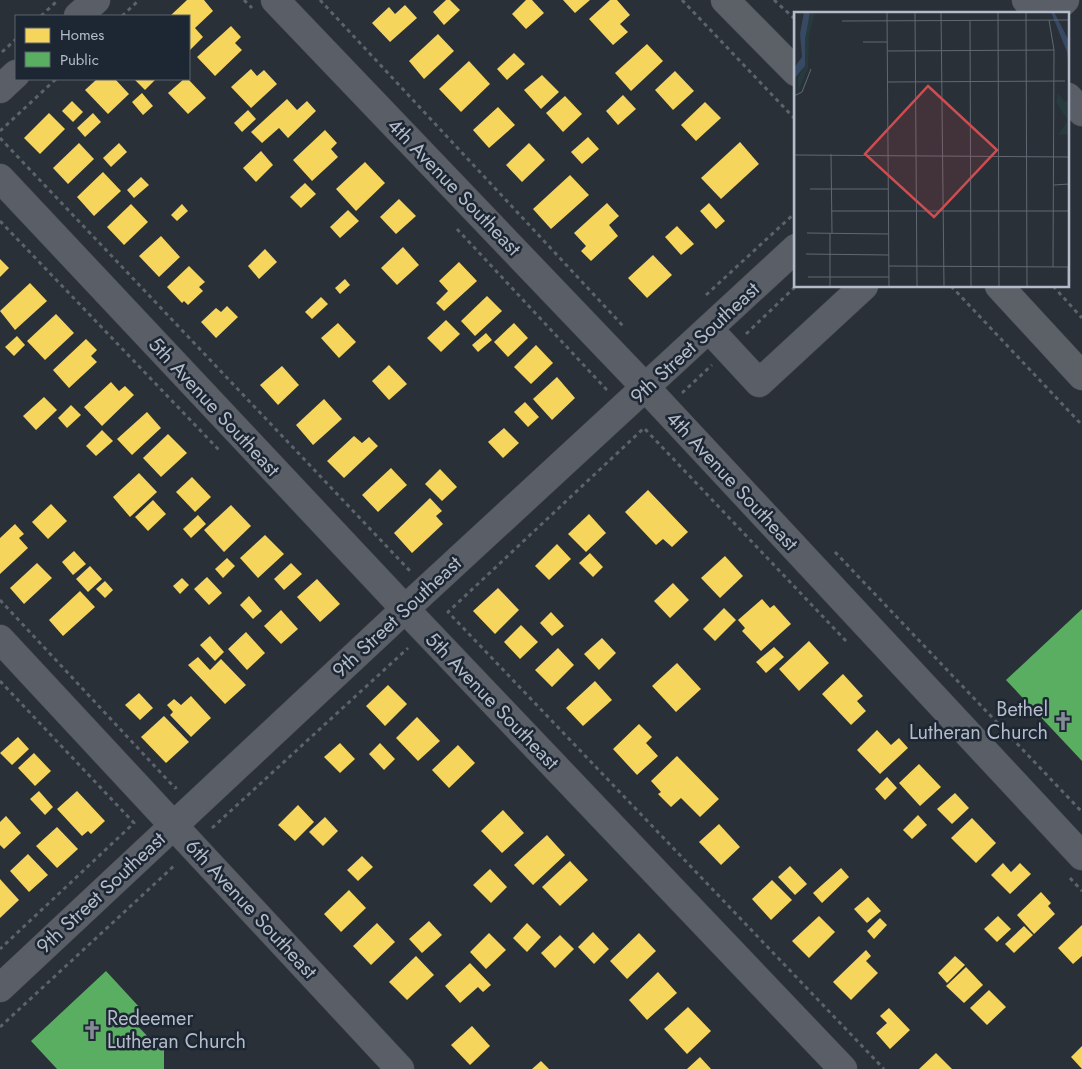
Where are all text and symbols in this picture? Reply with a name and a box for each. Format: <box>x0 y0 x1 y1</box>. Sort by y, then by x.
inset map <box>794 12 1070 288</box>
legend <box>15 15 190 80</box>
text: Homes <box>60 24 104 46</box>
text: Public <box>60 49 99 71</box>
street label: 4th Avenue Southeast <box>380 112 528 263</box>
street label: 9th Street Southeast <box>624 275 766 411</box>
street label: 5th Avenue Southeast <box>142 331 287 483</box>
street label: 4th Avenue Southeast <box>659 405 805 557</box>
street label: 9th Street Southeast <box>326 549 468 685</box>
street label: 5th Avenue Southeast <box>419 626 566 776</box>
place label: Bethel Lutheran Church <box>909 695 1048 747</box>
church icon: Bethel Lutheran Church <box>1052 710 1074 732</box>
street label: 9th Street Southeast <box>30 825 172 961</box>
street label: 6th Avenue Southeast <box>178 833 324 985</box>
place label: Redeemer Lutheran Church <box>107 1004 246 1056</box>
church icon: Redeemer Lutheran Church <box>81 1019 103 1041</box>

